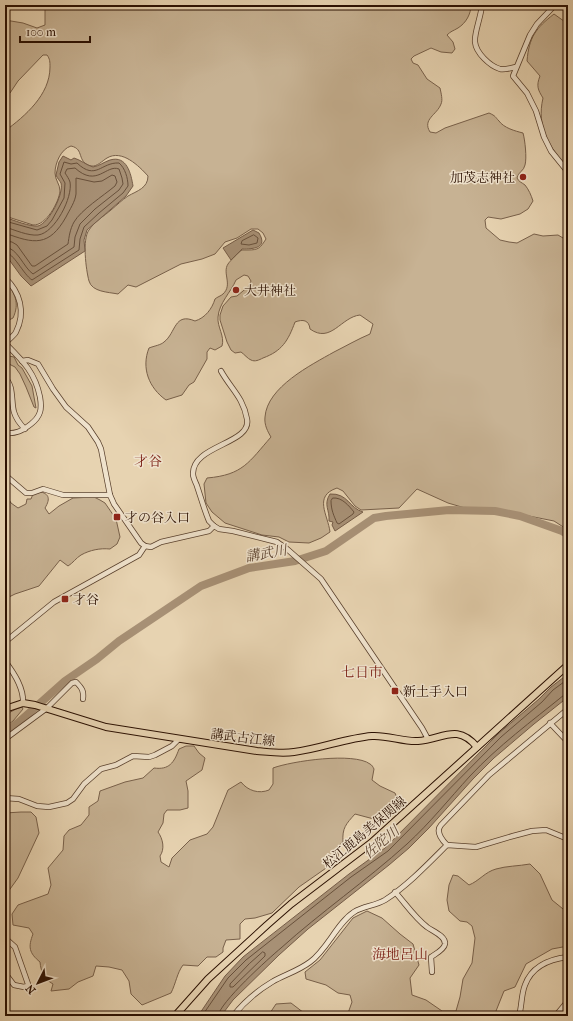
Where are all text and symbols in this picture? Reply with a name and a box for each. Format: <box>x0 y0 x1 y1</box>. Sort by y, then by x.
scale bar <box>20 18 90 44</box>
text: 100 m <box>26 25 56 39</box>
place label: 加茂志神社 <box>450 170 515 185</box>
marker: 加茂志神社 <box>518 172 528 182</box>
place label: 大井神社 <box>244 283 296 298</box>
marker: 大井神社 <box>231 285 241 295</box>
district label: 才谷 <box>134 453 162 470</box>
place label: 才の谷入口 <box>125 510 190 525</box>
marker: 才の谷入口 <box>112 512 122 522</box>
water label: 講武川 <box>244 541 290 566</box>
place label: 才谷 <box>73 592 99 607</box>
marker: 才谷 <box>60 594 70 604</box>
district label: 七日市 <box>341 664 383 681</box>
place label: 新土手入口 <box>403 684 468 699</box>
marker: 新土手入口 <box>390 686 400 696</box>
street label: 講武古江線 <box>210 726 276 749</box>
street label: 松江鹿島美保関線 <box>320 793 409 872</box>
water label: 佐陀川 <box>360 821 404 862</box>
district label: 海地呂山 <box>372 946 428 963</box>
north arrow <box>18 963 58 1003</box>
text: N <box>23 981 39 997</box>

